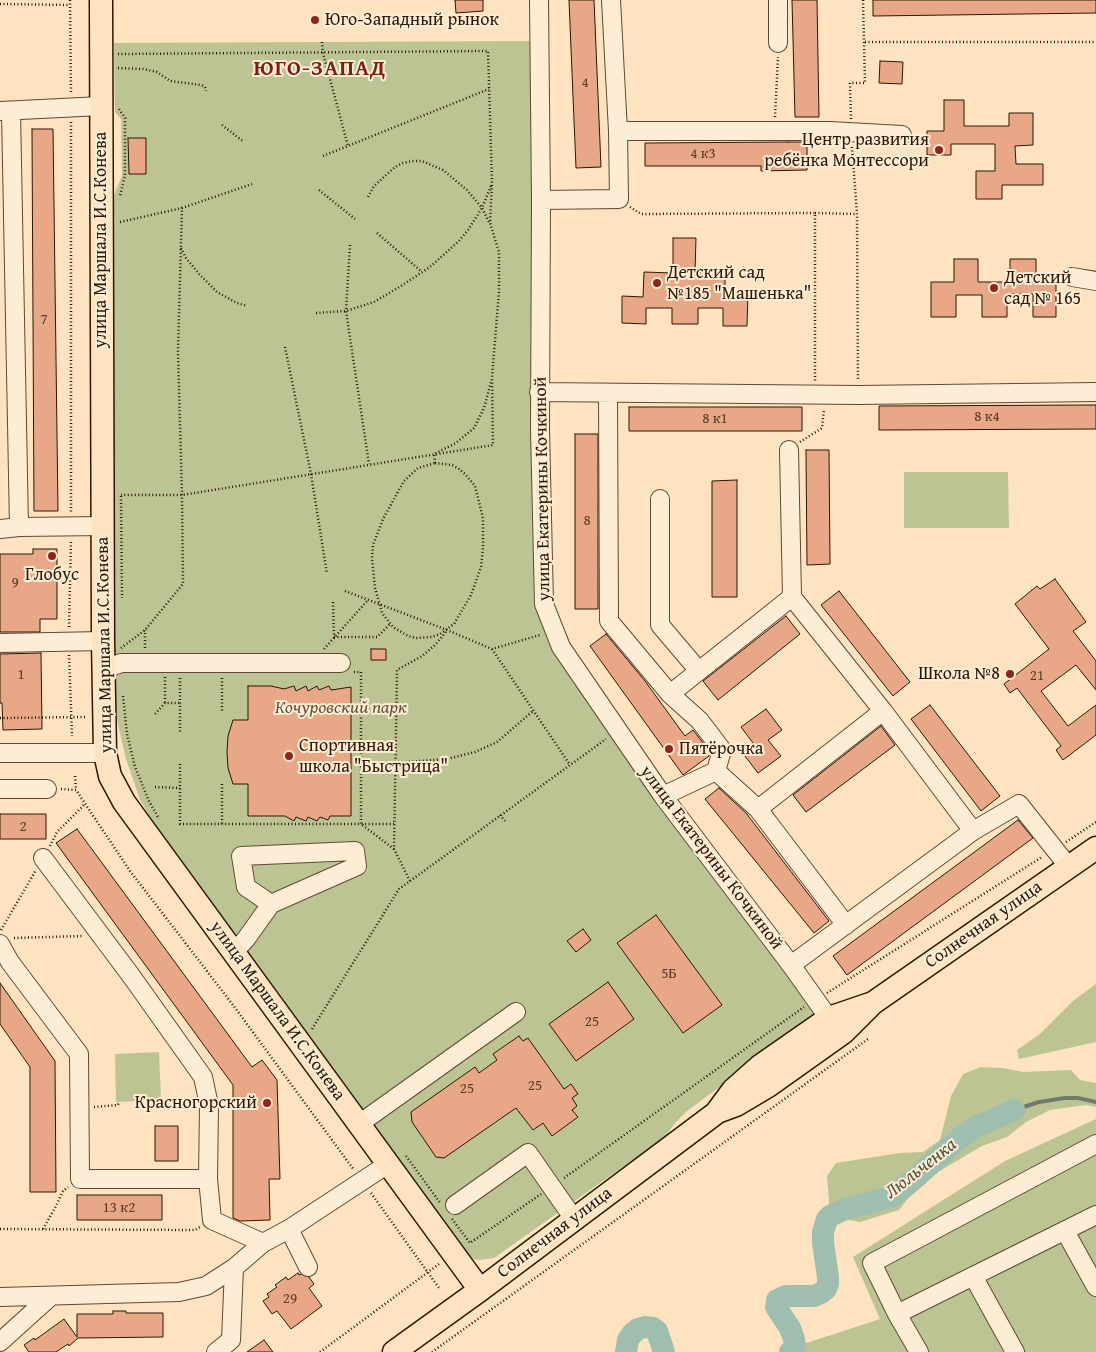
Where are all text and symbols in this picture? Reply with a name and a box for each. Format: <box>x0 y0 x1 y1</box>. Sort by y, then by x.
place label: Юго-Западный рынок <box>325 9 499 31</box>
marker: Юго-Западный рынок <box>309 14 321 26</box>
district label: ЮГО-ЗАПАД <box>252 56 388 82</box>
house number: 4 <box>581 74 589 92</box>
place label: Центр развития ребёнка Монтессори <box>764 129 929 172</box>
street label: улица Маршала И.С.Конева <box>90 132 112 348</box>
marker: Центр развития ребёнка Монтессори <box>933 144 945 156</box>
house number: 4 к3 <box>690 145 716 163</box>
place label: Детский сад №185 "Машенька" <box>667 262 811 304</box>
place label: Детский сад № 165 <box>1004 267 1081 310</box>
marker: Детский сад №185 "Машенька" <box>651 277 663 289</box>
marker: Детский сад № 165 <box>988 282 1000 294</box>
house number: 7 <box>40 311 48 329</box>
street label: улица Екатерины Кочкиной <box>530 377 556 601</box>
house number: 8 к4 <box>974 408 1000 426</box>
house number: 8 к1 <box>702 410 728 428</box>
house number: 8 <box>583 512 591 530</box>
street label: улица Маршала И.С.Конева <box>92 536 118 754</box>
marker: Глобус <box>46 550 58 562</box>
place label: Глобус <box>25 564 79 586</box>
house number: 9 <box>11 574 19 592</box>
place label: Школа №8 <box>918 663 1000 685</box>
house number: 1 <box>17 666 25 684</box>
house number: 21 <box>1030 667 1044 685</box>
marker: Школа №8 <box>1004 668 1016 680</box>
park label: Кочуровский парк <box>275 697 407 719</box>
place label: Спортивная школа "Быстрица" <box>299 735 448 778</box>
place label: Пятёрочка <box>679 738 763 760</box>
marker: Пятёрочка <box>663 743 675 755</box>
marker: Спортивная школа "Быстрица" <box>283 750 295 762</box>
street label: улица Екатерины Кочкиной <box>635 762 787 954</box>
house number: 2 <box>19 818 27 836</box>
street label: Солнечная улица <box>921 877 1047 973</box>
street label: улица Маршала И.С.Конева <box>205 917 349 1105</box>
house number: 5Б <box>661 965 677 983</box>
house number: 25 <box>585 1013 599 1031</box>
house number: 25 <box>528 1077 542 1095</box>
house number: 25 <box>460 1080 474 1098</box>
place label: Красногорский <box>135 1092 257 1114</box>
marker: Красногорский <box>261 1097 273 1109</box>
water label: Люльченка <box>880 1134 962 1204</box>
street label: Солнечная улица <box>493 1183 617 1283</box>
house number: 13 к2 <box>103 1199 135 1217</box>
house number: 29 <box>283 1290 297 1308</box>

